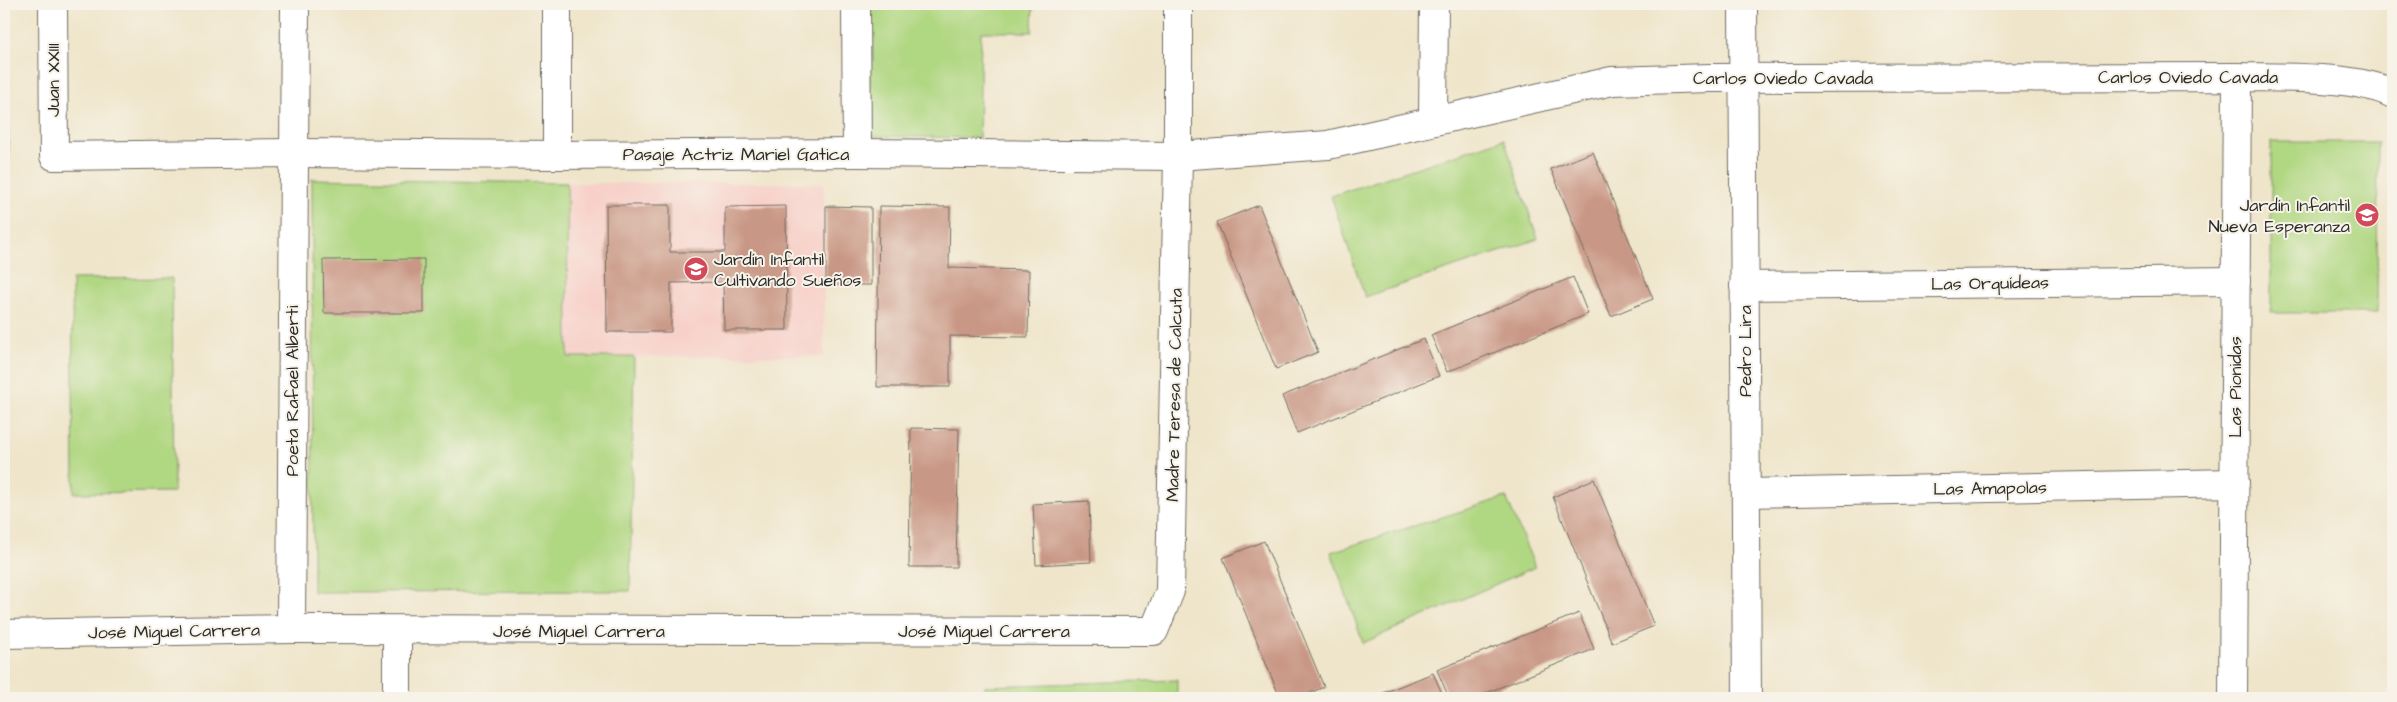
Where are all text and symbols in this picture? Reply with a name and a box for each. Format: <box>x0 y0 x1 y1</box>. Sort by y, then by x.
street label: Juan XXIII <box>41 43 66 117</box>
street label: Carlos Oviedo Cavada <box>2098 65 2278 90</box>
street label: Carlos Oviedo Cavada <box>1693 66 1873 91</box>
street label: Pasaje Actriz Mariel Gatica <box>623 142 849 167</box>
place label: Jardín Infantil Nueva Esperanza <box>2209 193 2350 239</box>
school or university icon: Jardín Infantil Nueva Esperanza <box>2354 202 2380 228</box>
place label: Jardín Infantil Cultivando Sueños <box>714 247 861 293</box>
school or university icon: Jardín Infantil Cultivando Sueños <box>683 256 709 282</box>
street label: Las Orquídeas <box>1931 270 2049 297</box>
street label: Madre Teresa de Calcuta <box>1160 288 1189 502</box>
street label: Poeta Rafael Alberti <box>280 305 305 476</box>
street label: Pedro Lira <box>1733 305 1758 397</box>
street label: Las Pionidas <box>2223 336 2248 438</box>
street label: Las Amapolas <box>1933 475 2047 502</box>
street label: José Miguel Carrera <box>88 618 260 646</box>
street label: José Miguel Carrera <box>493 619 665 645</box>
street label: José Miguel Carrera <box>898 619 1070 645</box>

